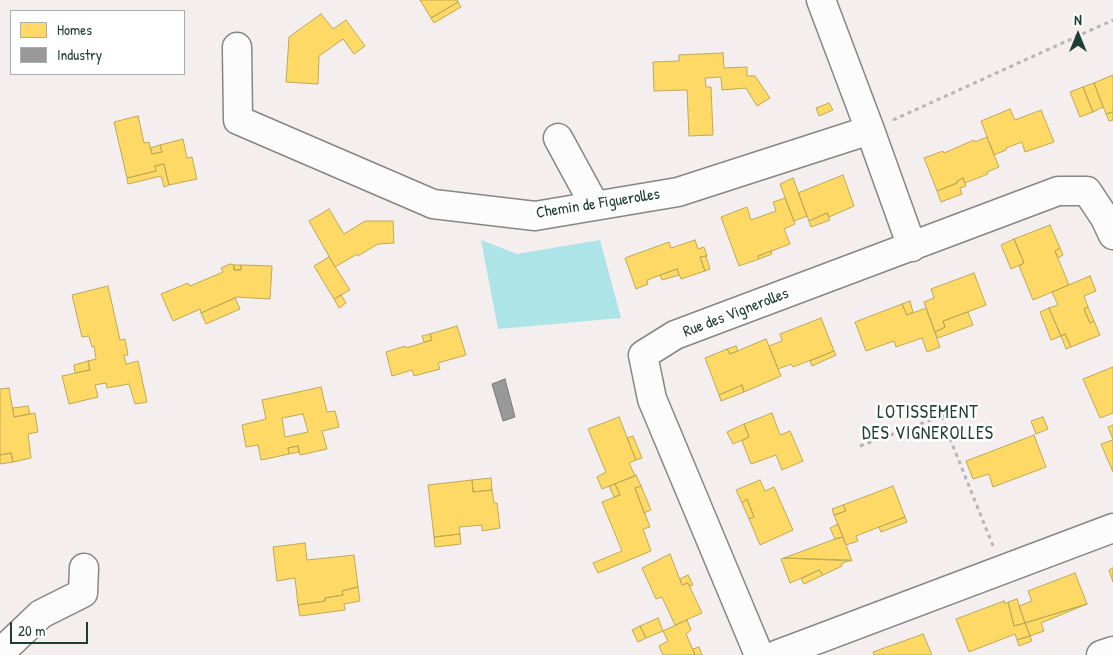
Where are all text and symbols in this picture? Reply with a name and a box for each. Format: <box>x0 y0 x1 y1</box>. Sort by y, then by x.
legend <box>10 10 185 75</box>
north arrow <box>1053 10 1103 60</box>
text: N <box>1074 10 1082 29</box>
text: Homes <box>57 19 92 40</box>
text: Industry <box>57 44 102 65</box>
street label: Chemin de Figuerolles <box>535 185 661 223</box>
street label: Rue des Vignerolles <box>681 284 791 342</box>
district label: LOTISSEMENT DES VIGNEROLLES <box>860 402 996 444</box>
scale bar <box>12 612 90 644</box>
text: 20 m <box>18 620 45 641</box>

